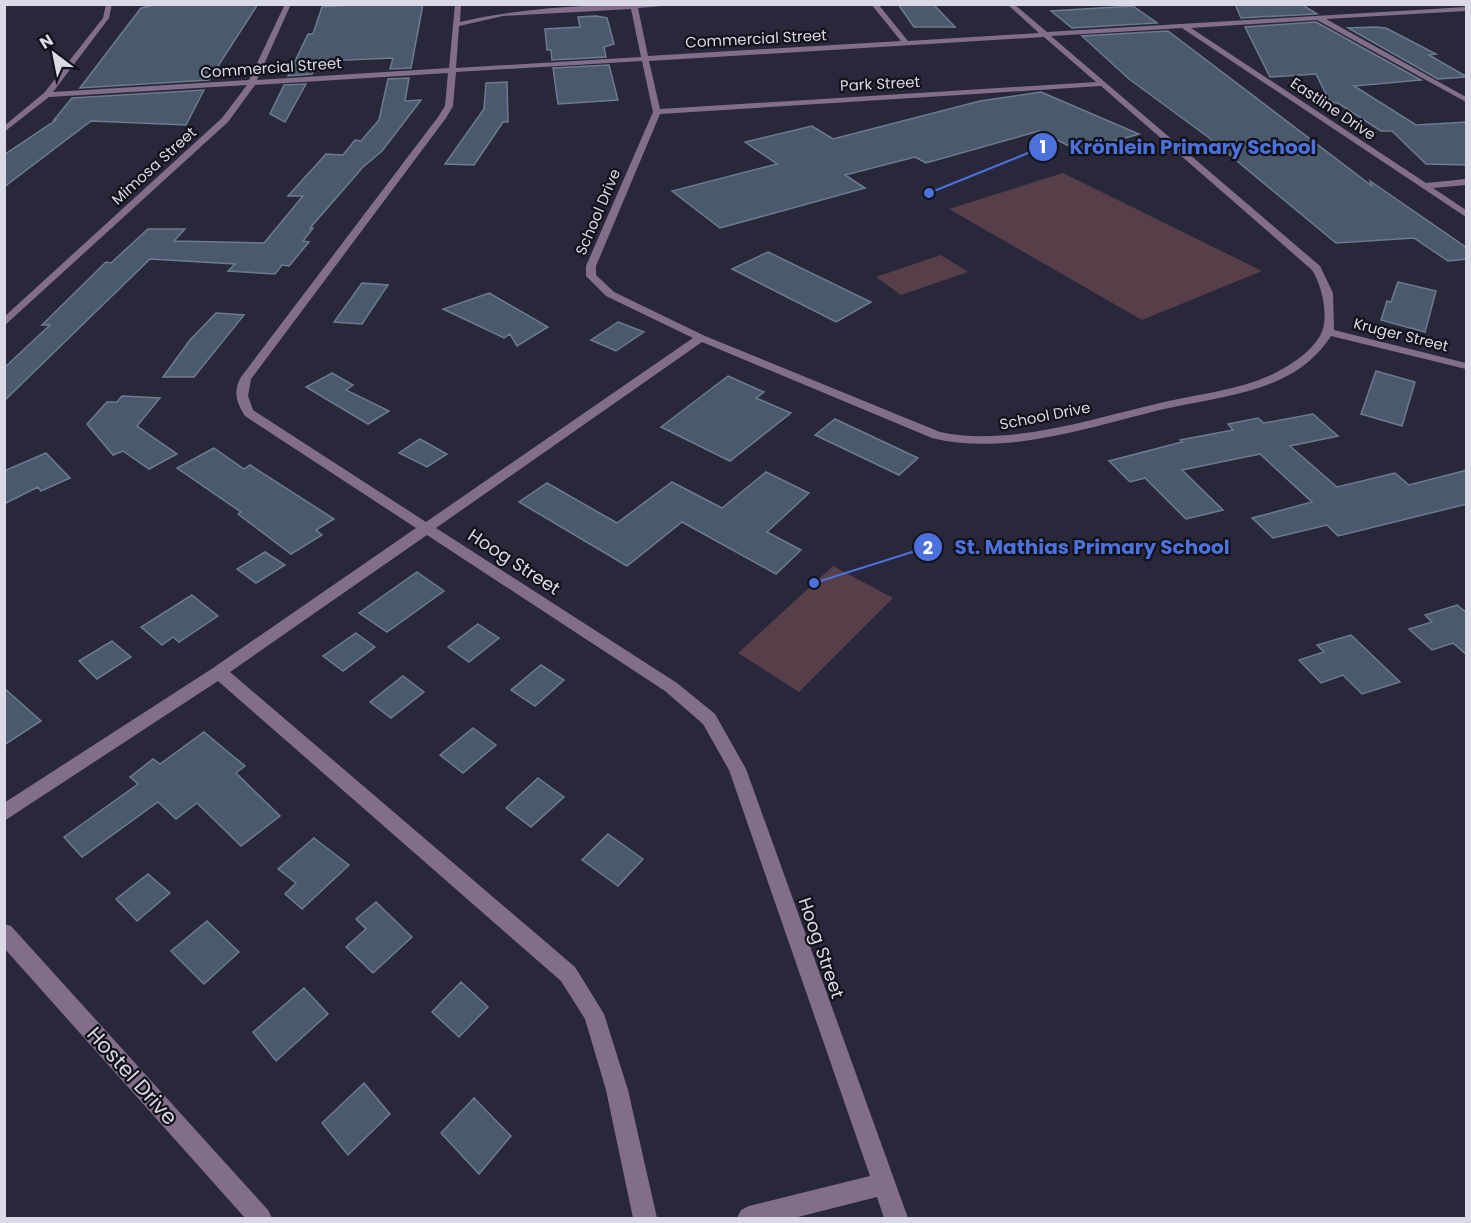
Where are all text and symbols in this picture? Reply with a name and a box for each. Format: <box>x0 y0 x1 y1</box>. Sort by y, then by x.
north arrow <box>24 24 84 84</box>
street label: Commercial Street <box>685 24 827 53</box>
text: N <box>35 29 58 55</box>
street label: Commercial Street <box>200 52 342 83</box>
street label: Park Street <box>839 71 921 96</box>
street label: Eastline Drive <box>1286 72 1380 145</box>
street label: Mimosa Street <box>107 122 201 209</box>
callout: Krönlein Primary School <box>1028 128 1329 166</box>
text: Krönlein Primary School <box>1070 133 1316 161</box>
text: 1 <box>1040 134 1046 159</box>
street label: School Drive <box>570 165 625 258</box>
street label: Kruger Street <box>1351 313 1451 356</box>
street label: School Drive <box>998 396 1092 435</box>
street label: Hoog Street <box>463 522 565 601</box>
callout: St. Mathias Primary School <box>913 528 1242 566</box>
text: St. Mathias Primary School <box>954 533 1230 561</box>
text: 2 <box>923 535 933 560</box>
street label: Hoog Street <box>793 894 850 1002</box>
street label: Hostel Drive <box>80 1020 184 1131</box>

